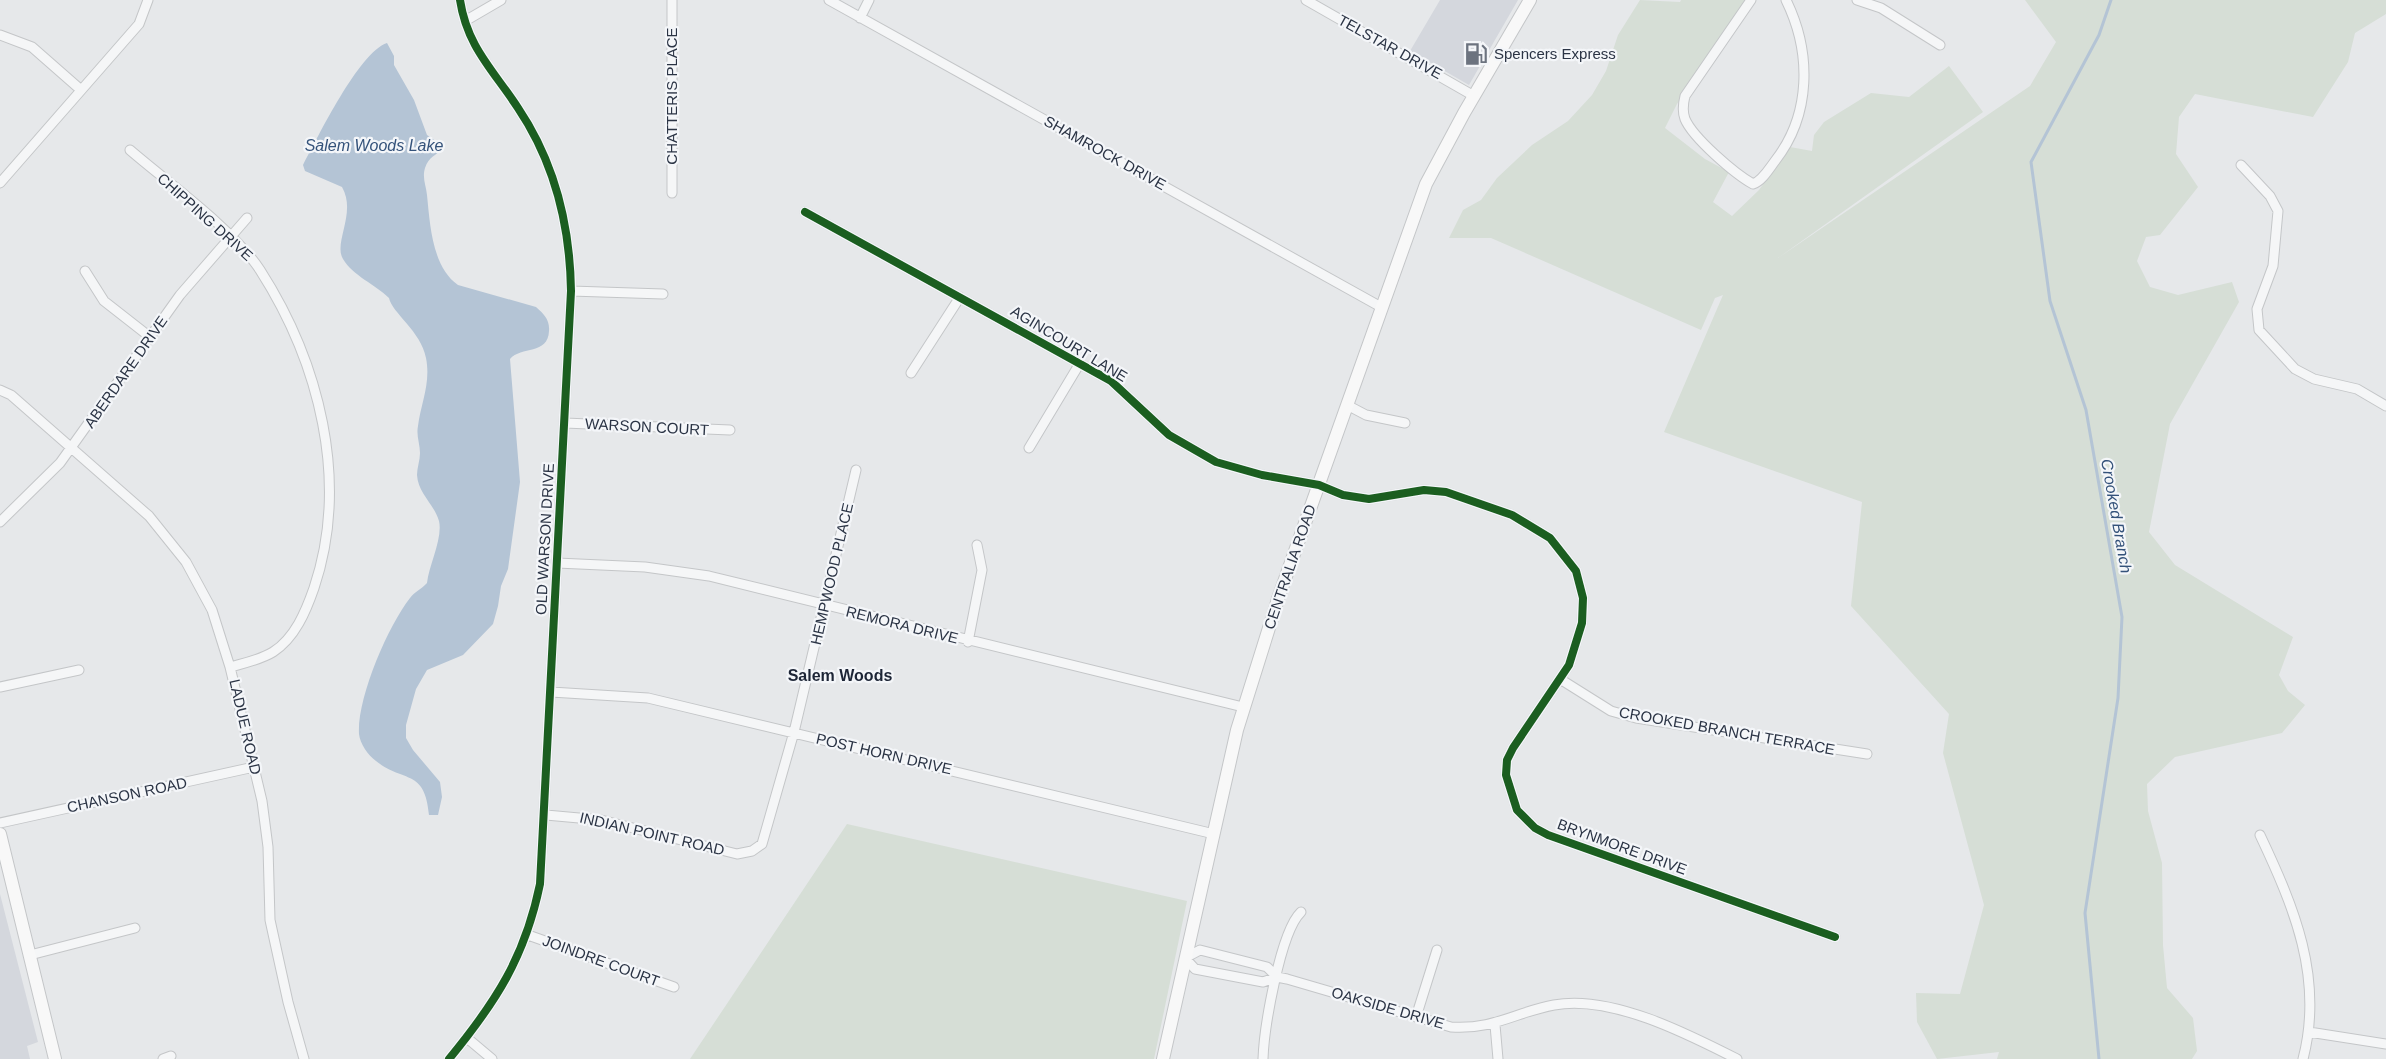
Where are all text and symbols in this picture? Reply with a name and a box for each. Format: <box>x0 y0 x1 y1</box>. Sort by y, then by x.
street label: TELSTAR DRIVE <box>1335 11 1445 82</box>
street label: CHATTERIS PLACE <box>663 27 680 165</box>
fuel station icon: Spencers Express <box>1463 41 1489 67</box>
place label: Spencers Express <box>1494 45 1616 62</box>
street label: SHAMROCK DRIVE <box>1041 112 1169 193</box>
water label: Salem Woods Lake <box>305 137 443 154</box>
street label: CHIPPING DRIVE <box>154 169 257 264</box>
street label: AGINCOURT LANE <box>1008 302 1131 385</box>
street label: ABERDARE DRIVE <box>81 313 171 431</box>
street label: WARSON COURT <box>585 415 709 438</box>
water label: Crooked Branch <box>2098 458 2135 575</box>
street label: OLD WARSON DRIVE <box>532 463 557 615</box>
street label: HEMPWOOD PLACE <box>807 501 856 646</box>
street label: CENTRALIA ROAD <box>1260 502 1319 631</box>
street label: REMORA DRIVE <box>844 602 960 647</box>
district label: Salem Woods <box>788 667 892 684</box>
street label: LADUE ROAD <box>226 677 265 776</box>
street label: CROOKED BRANCH TERRACE <box>1618 703 1836 758</box>
street label: POST HORN DRIVE <box>815 730 954 777</box>
street label: CHANSON ROAD <box>65 773 189 816</box>
street label: INDIAN POINT ROAD <box>578 809 726 858</box>
street label: BRYNMORE DRIVE <box>1555 815 1689 878</box>
street label: JOINDRE COURT <box>540 931 662 990</box>
street label: OAKSIDE DRIVE <box>1330 983 1447 1032</box>

